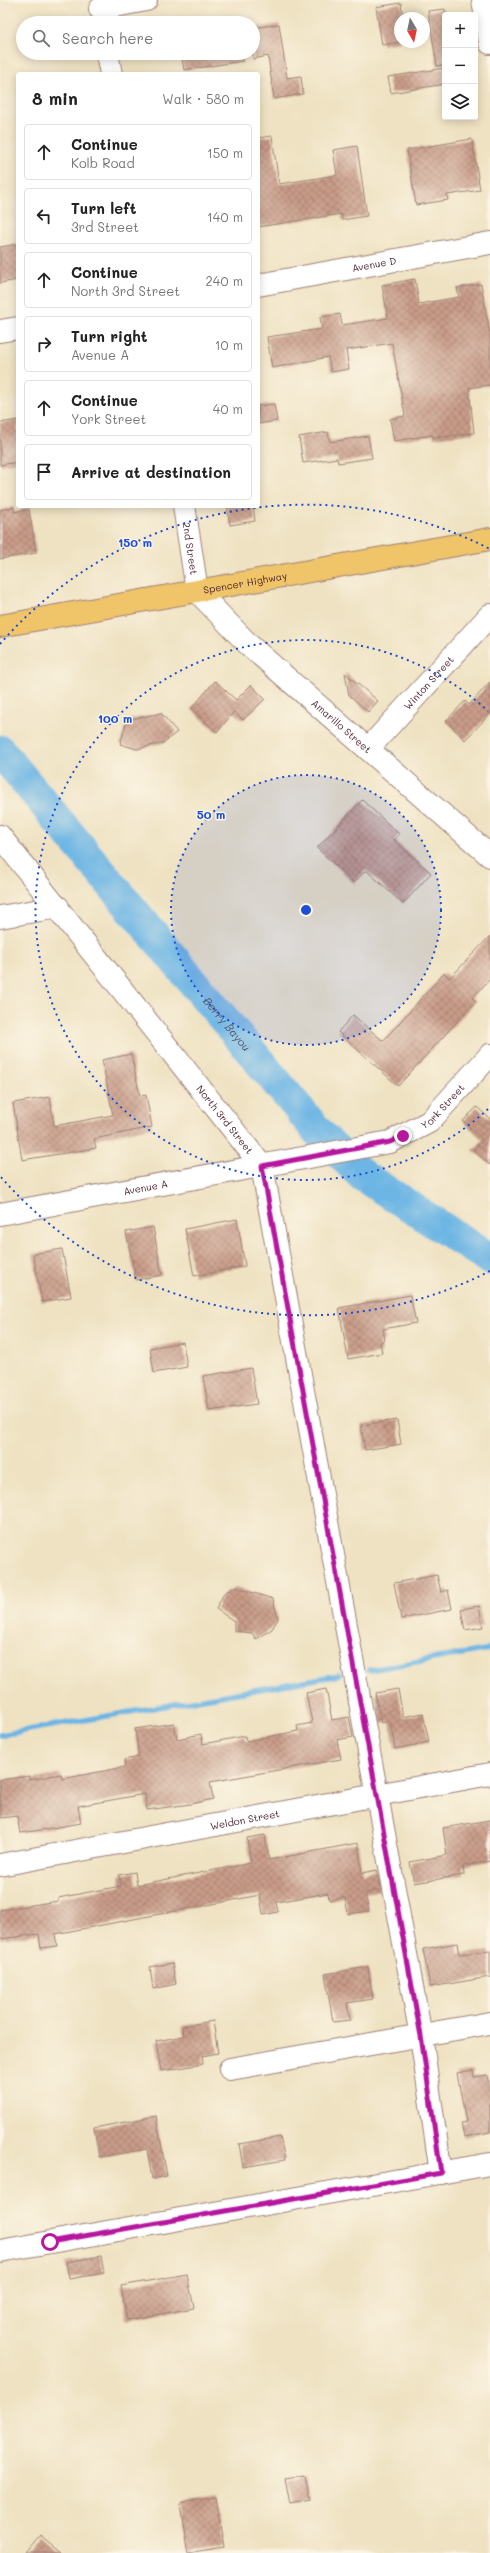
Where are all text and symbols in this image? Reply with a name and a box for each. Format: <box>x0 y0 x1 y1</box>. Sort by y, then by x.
north arrow <box>394 12 430 48</box>
map controls <box>442 12 478 120</box>
button: + <box>442 12 478 48</box>
search box <box>16 16 260 60</box>
icon: search <box>30 27 52 49</box>
text: Search here <box>62 28 153 48</box>
button: − <box>442 48 478 84</box>
button: layers <box>442 84 478 120</box>
text: 8 min <box>32 87 78 109</box>
text: Walk · 580 m <box>162 90 244 107</box>
text: Continue <box>71 134 138 154</box>
icon: ahead <box>33 141 55 163</box>
text: 150 m <box>207 144 243 161</box>
text: Kolb Road <box>71 154 135 171</box>
text: Turn left <box>71 198 136 218</box>
icon: left <box>33 205 55 227</box>
text: 140 m <box>207 208 243 225</box>
text: 3rd Street <box>71 218 139 235</box>
street label: Avenue D <box>351 253 397 275</box>
text: Continue <box>71 262 138 282</box>
icon: ahead <box>33 269 55 291</box>
text: 240 m <box>206 272 243 289</box>
text: North 3rd Street <box>71 282 180 299</box>
text: Turn right <box>71 326 148 346</box>
icon: right <box>33 333 55 355</box>
text: 10 m <box>215 336 243 353</box>
text: Avenue A <box>71 346 129 363</box>
text: Continue <box>71 390 138 410</box>
icon: ahead <box>33 397 55 419</box>
text: 40 m <box>213 400 243 417</box>
text: York Street <box>71 410 146 427</box>
icon: arrive <box>33 461 55 483</box>
text: Arrive at destination <box>71 462 231 482</box>
street label: 2nd Street <box>180 521 201 576</box>
text: 150 m <box>118 534 152 550</box>
street label: Spencer Highway <box>202 568 288 597</box>
street label: Winton Street <box>400 652 457 712</box>
street label: Amarillo Street <box>309 696 375 756</box>
text: 100 m <box>98 710 132 726</box>
text: 50 m <box>197 806 225 822</box>
centre of rings <box>299 903 313 917</box>
water label: Berry Bayou <box>201 993 254 1054</box>
street label: York Street <box>418 1081 468 1132</box>
street label: North 3rd Street <box>194 1082 257 1157</box>
route end <box>394 1127 412 1145</box>
street label: Avenue A <box>122 1176 169 1198</box>
street label: Weldon Street <box>209 1806 281 1833</box>
route start <box>41 2233 59 2251</box>

